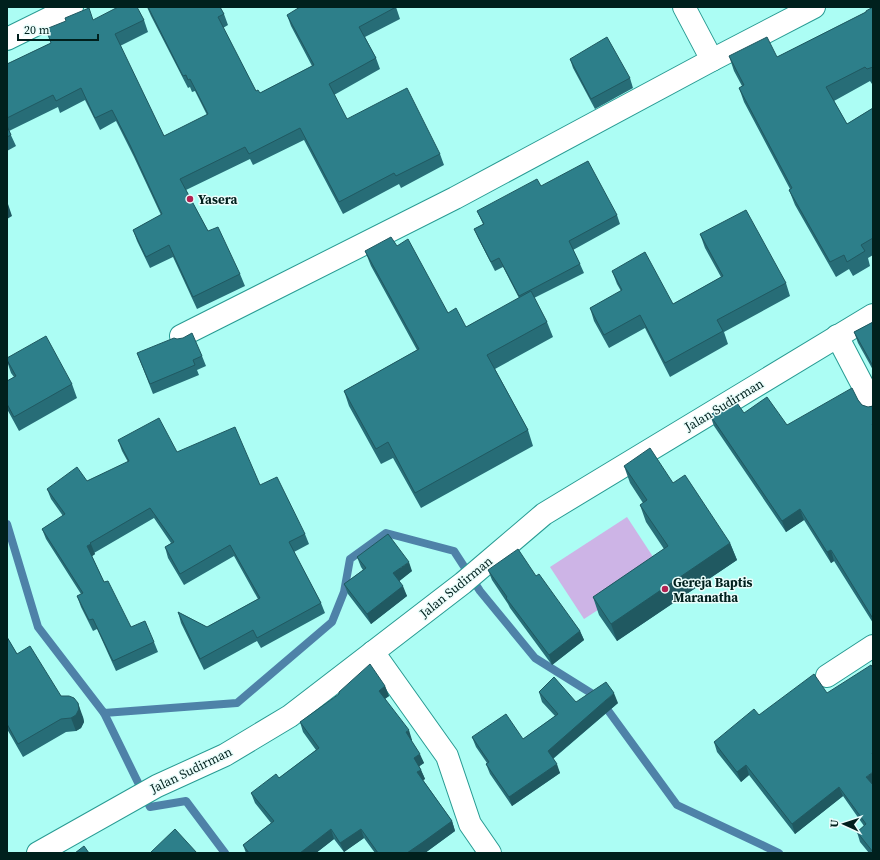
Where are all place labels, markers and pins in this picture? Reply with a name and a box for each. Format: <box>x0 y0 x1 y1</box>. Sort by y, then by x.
place label: Yasera <box>198 191 237 208</box>
marker: Yasera <box>185 194 195 204</box>
place label: Gereja Baptis Maranatha <box>673 574 753 606</box>
marker: Gereja Baptis Maranatha <box>660 584 670 594</box>

